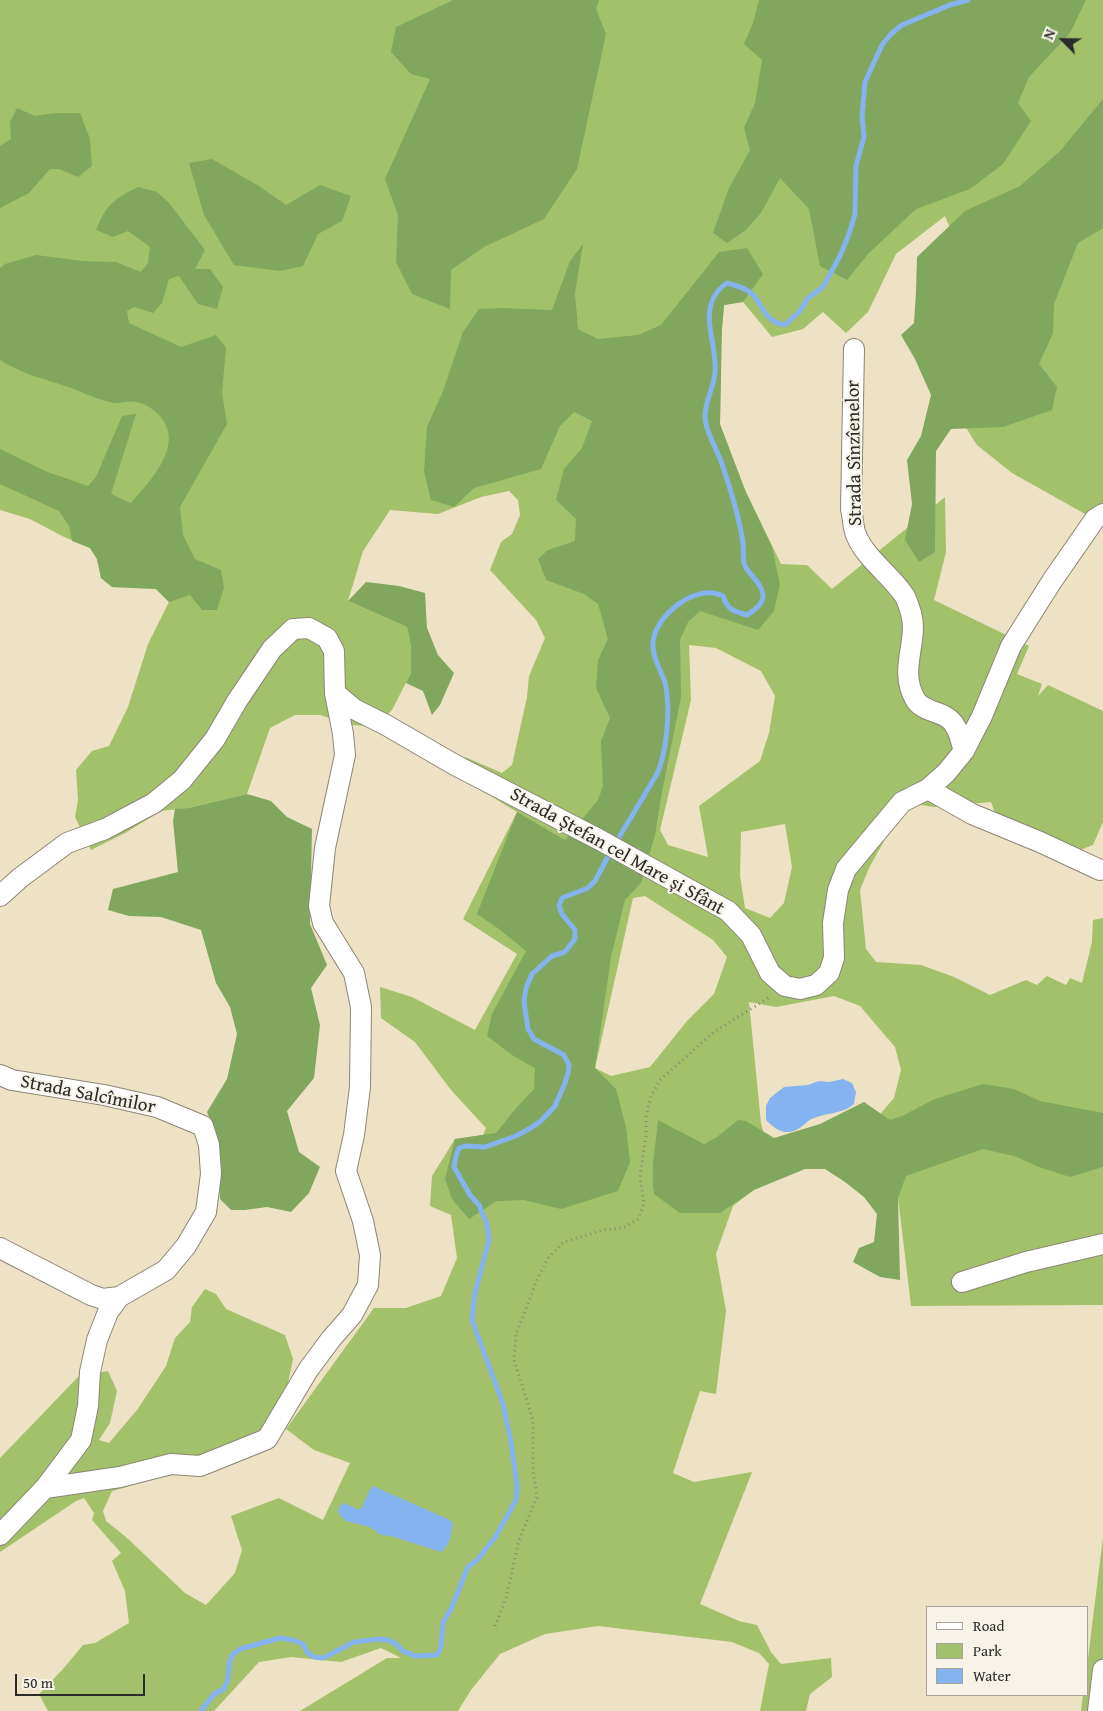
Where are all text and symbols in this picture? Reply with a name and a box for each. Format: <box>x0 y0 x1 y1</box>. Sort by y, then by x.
north arrow <box>1038 15 1088 65</box>
text: N <box>1038 26 1060 42</box>
street label: Strada Sînzîenelor <box>842 380 868 526</box>
street label: Strada Ștefan cel Mare și Sfânt <box>506 783 728 921</box>
street label: Strada Salcîmilor <box>19 1071 157 1119</box>
legend <box>926 1606 1088 1696</box>
text: Road <box>973 1615 1004 1636</box>
text: Park <box>973 1640 1002 1661</box>
scale bar <box>18 1664 148 1696</box>
text: Water <box>973 1665 1011 1686</box>
text: 50 m <box>23 1672 53 1693</box>

